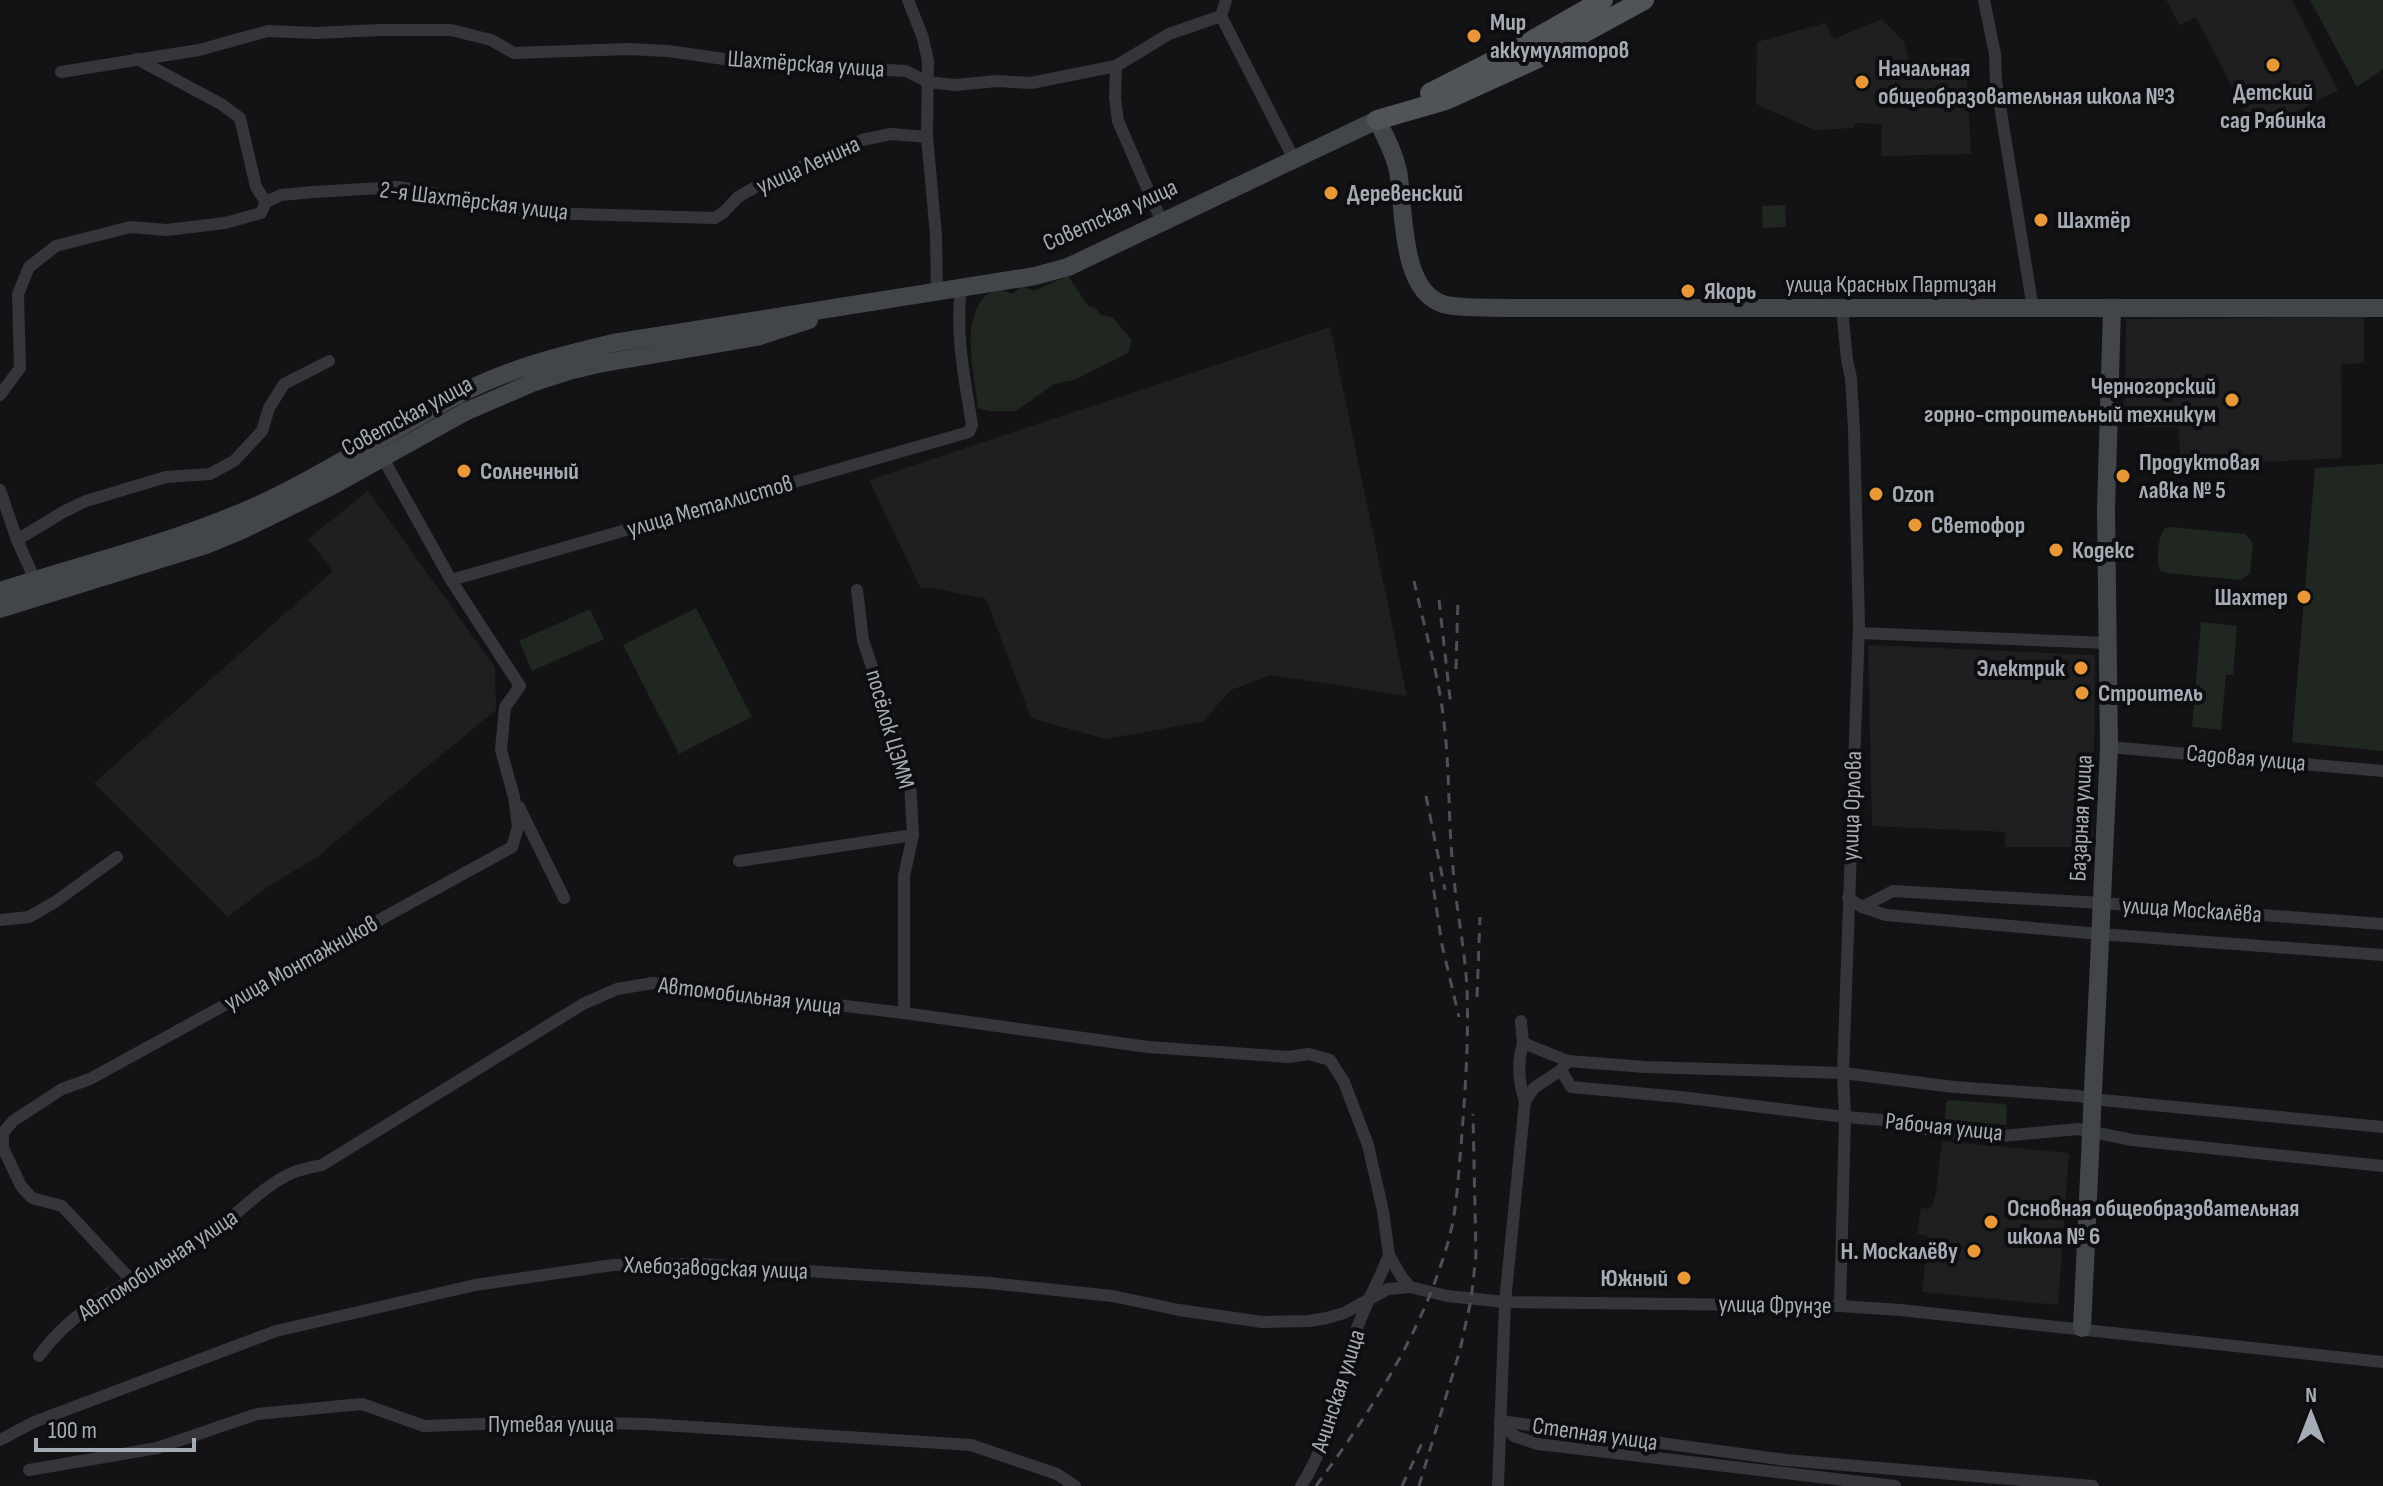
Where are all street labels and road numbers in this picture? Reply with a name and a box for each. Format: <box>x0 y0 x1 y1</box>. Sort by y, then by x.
street label: Шахтёрская улица <box>726 44 886 84</box>
street label: улица Ленина <box>752 129 864 201</box>
street label: Советская улица <box>1038 172 1182 258</box>
street label: 2-я Шахтёрская улица <box>378 175 570 227</box>
street label: улица Красных Партизан <box>1785 270 1997 299</box>
street label: Советская улица <box>337 369 477 463</box>
street label: улица Металлистов <box>624 468 796 544</box>
street label: посёлок ЦЭММ <box>859 666 921 792</box>
street label: Садовая улица <box>2185 738 2307 778</box>
street label: улица Орлова <box>1836 750 1868 862</box>
street label: Базарная улица <box>2063 754 2099 882</box>
street label: улица Москалёва <box>2121 891 2263 929</box>
street label: улица Монтажников <box>219 909 383 1017</box>
street label: Автомобильная улица <box>656 970 843 1022</box>
street label: Рабочая улица <box>1884 1106 2004 1148</box>
street label: Автомобильная улица <box>72 1203 243 1328</box>
street label: Хлебозаводская улица <box>623 1250 808 1286</box>
street label: улица Фрунзе <box>1718 1290 1832 1320</box>
street label: Ачинская улица <box>1304 1326 1371 1457</box>
street label: Путевая улица <box>488 1410 614 1439</box>
street label: Степная улица <box>1530 1411 1660 1457</box>

